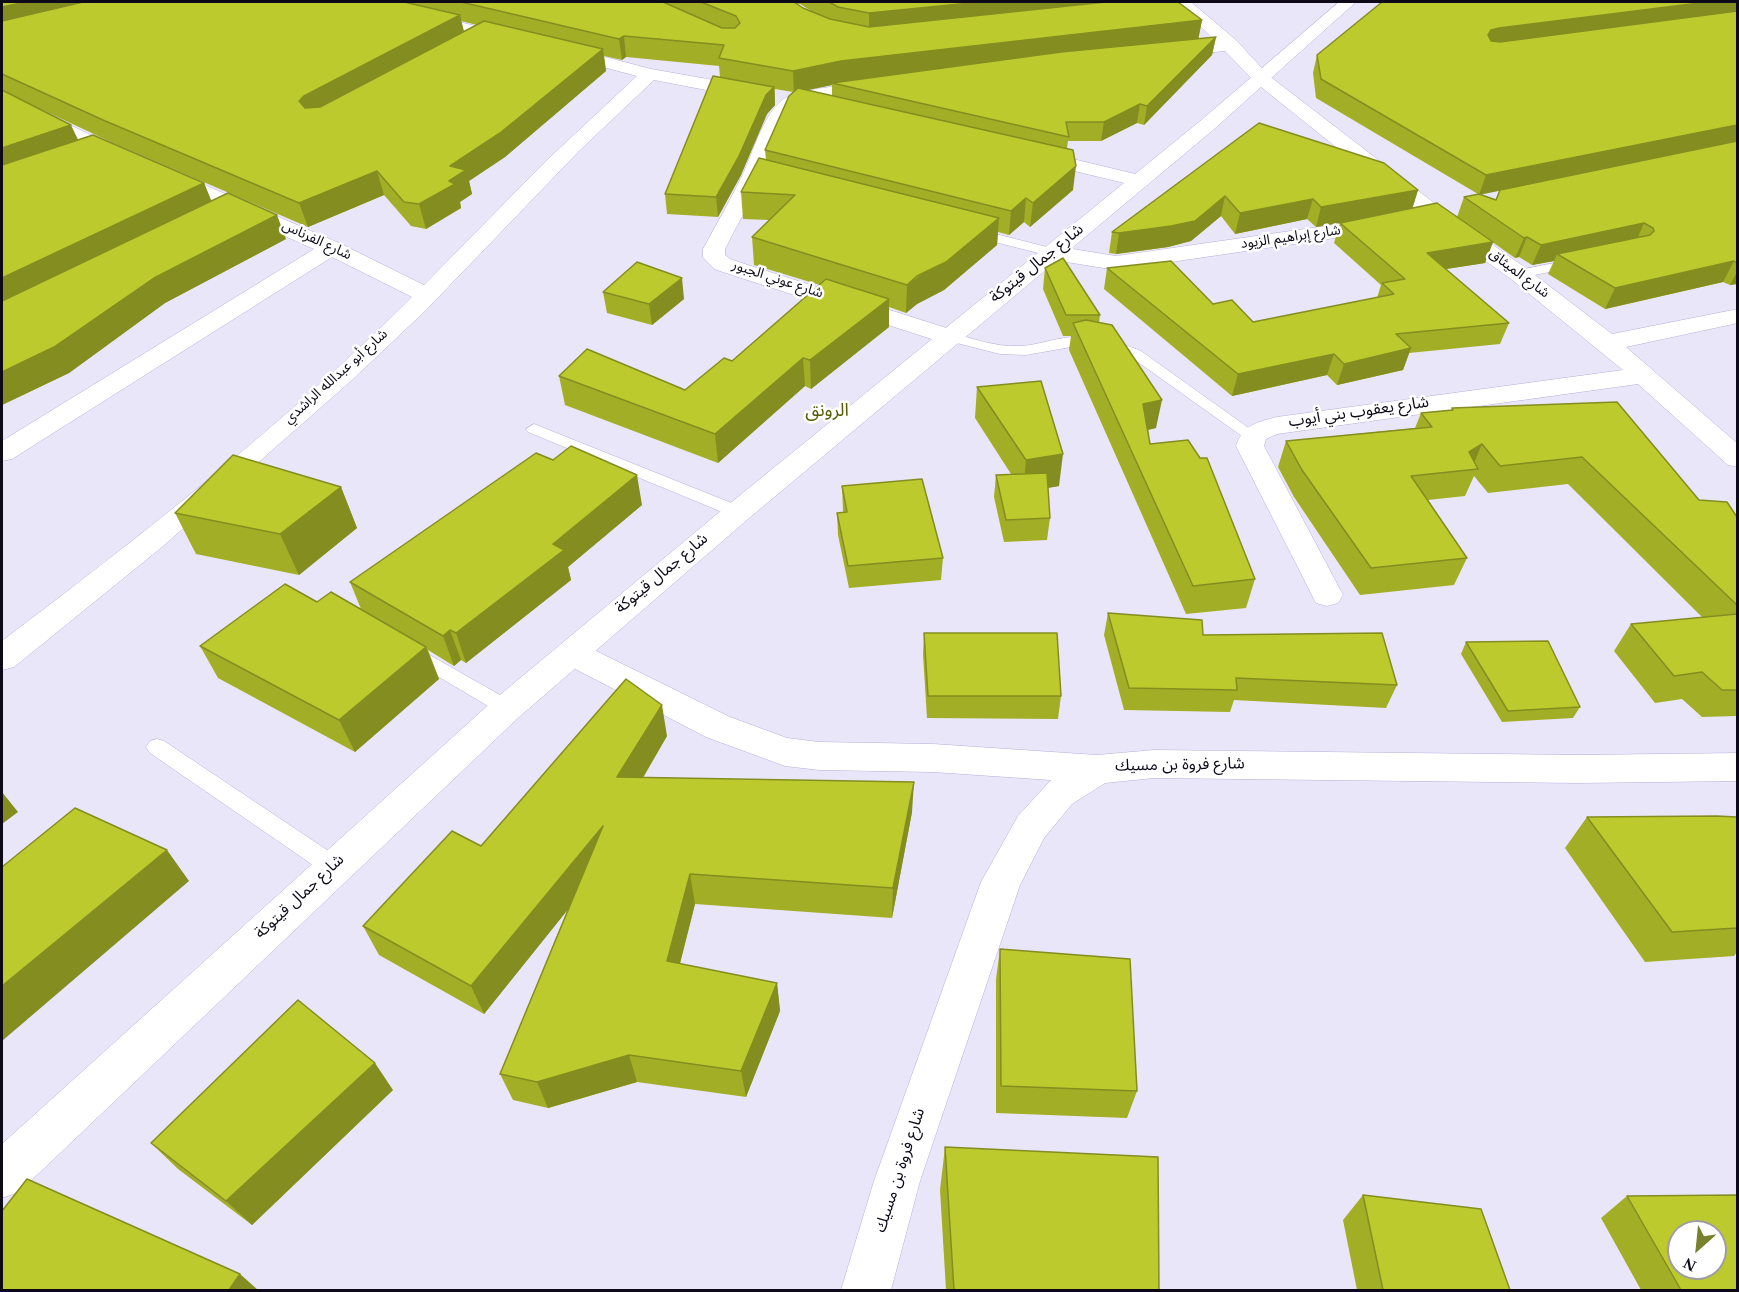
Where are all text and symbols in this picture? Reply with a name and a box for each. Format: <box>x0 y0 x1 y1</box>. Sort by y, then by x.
street label: شارع الفرناس <box>279 219 353 265</box>
street label: شارع جمال قيتوكة <box>987 221 1089 309</box>
street label: شارع إبراهيم الزيود <box>1240 224 1342 254</box>
street label: شارع الميثاق <box>1484 247 1552 303</box>
street label: شارع عوني الجبور <box>729 258 825 304</box>
street label: شارع أبو عبدالله الراشدي <box>282 327 392 429</box>
street label: شارع يعقوب بني أيوب <box>1288 395 1430 433</box>
district label: الرونق <box>805 402 849 424</box>
street label: شارع جمال قيتوكة <box>613 531 713 619</box>
street label: شارع فروة بن مسيك <box>1115 756 1245 778</box>
street label: شارع جمال قيتوكة <box>252 852 350 944</box>
street label: شارع فروة بن مسيك <box>873 1106 931 1236</box>
north arrow <box>1667 1220 1727 1280</box>
text: N <box>1680 1255 1699 1275</box>

